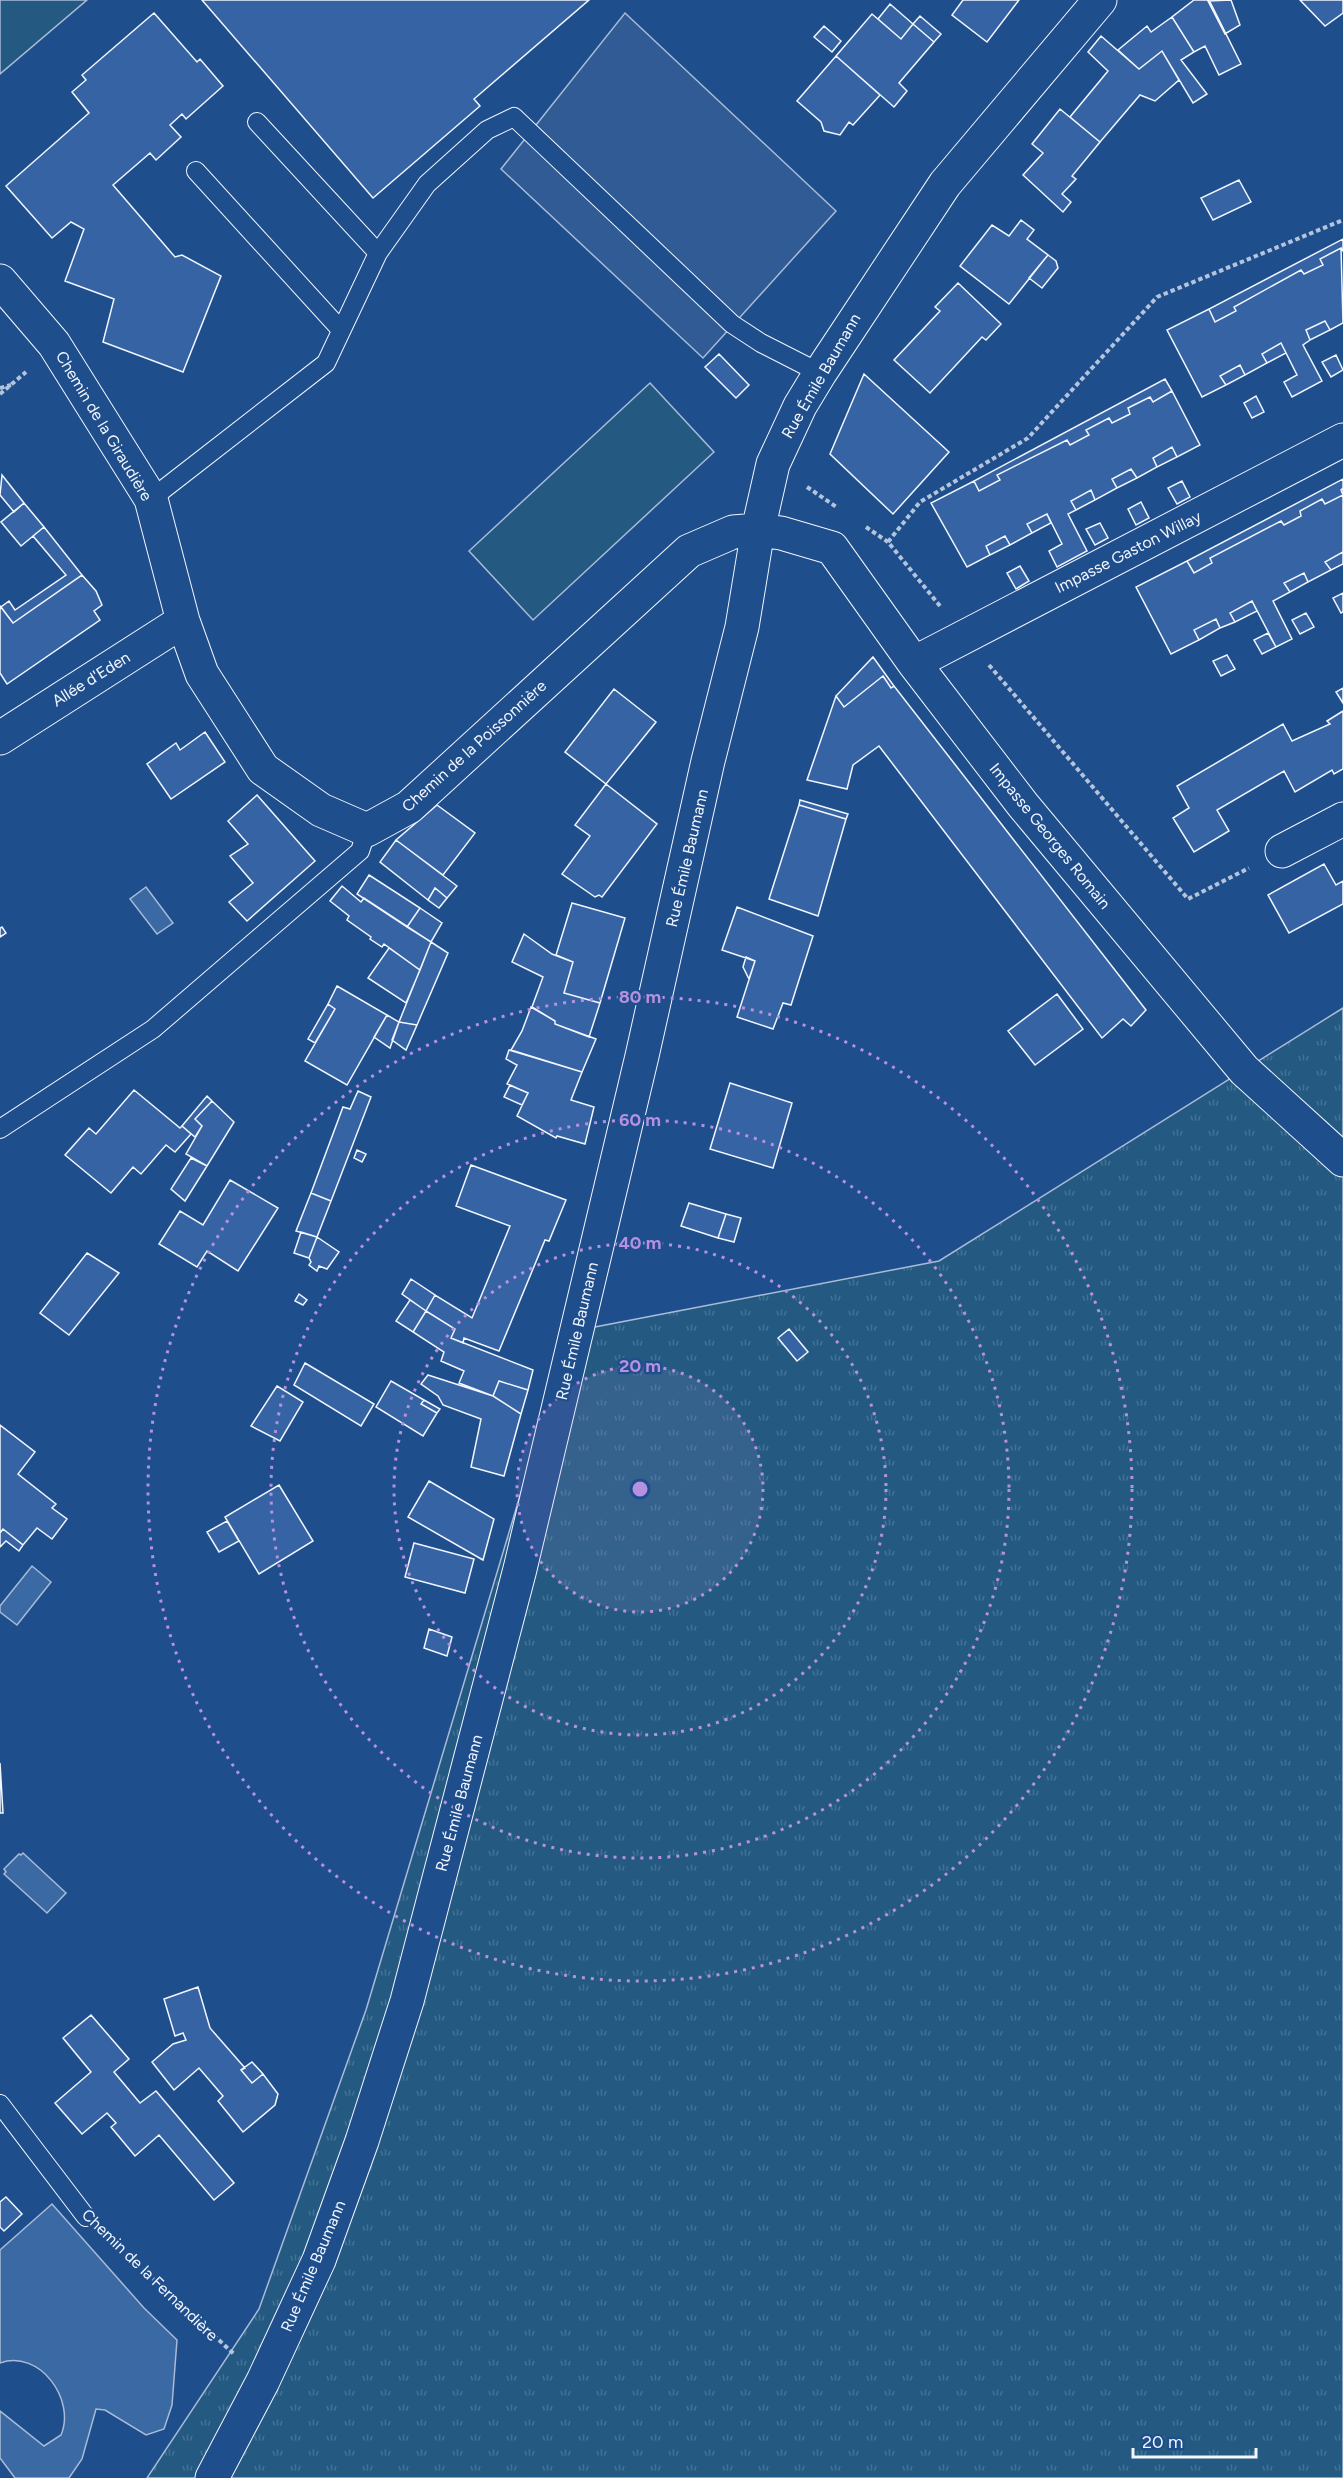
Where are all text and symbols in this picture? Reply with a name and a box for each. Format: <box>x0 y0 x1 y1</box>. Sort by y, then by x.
street label: Rue Émile Baumann <box>777 310 865 442</box>
street label: Chemin de la Giraudière <box>52 348 156 505</box>
street label: Impasse Gaston Willay <box>1052 507 1205 597</box>
street label: Allée d'Eden <box>48 647 134 710</box>
street label: Chemin de la Poissonnière <box>398 676 550 816</box>
street label: Impasse Georges Romain <box>985 759 1115 913</box>
street label: Rue Émile Baumann <box>662 787 712 929</box>
text: 80 m <box>619 986 661 1008</box>
text: 60 m <box>619 1109 661 1131</box>
text: 40 m <box>618 1232 662 1254</box>
street label: Rue Émile Baumann <box>552 1260 602 1402</box>
text: 20 m <box>619 1355 661 1377</box>
centre of rings <box>630 1479 650 1499</box>
street label: Rue Émile Baumann <box>432 1732 486 1874</box>
street label: Rue Émile Baumann <box>277 2197 349 2335</box>
street label: Chemin de la Fernandière <box>78 2205 222 2345</box>
scale bar <box>1133 2421 1256 2459</box>
text: 20 m <box>1142 2431 1183 2453</box>

